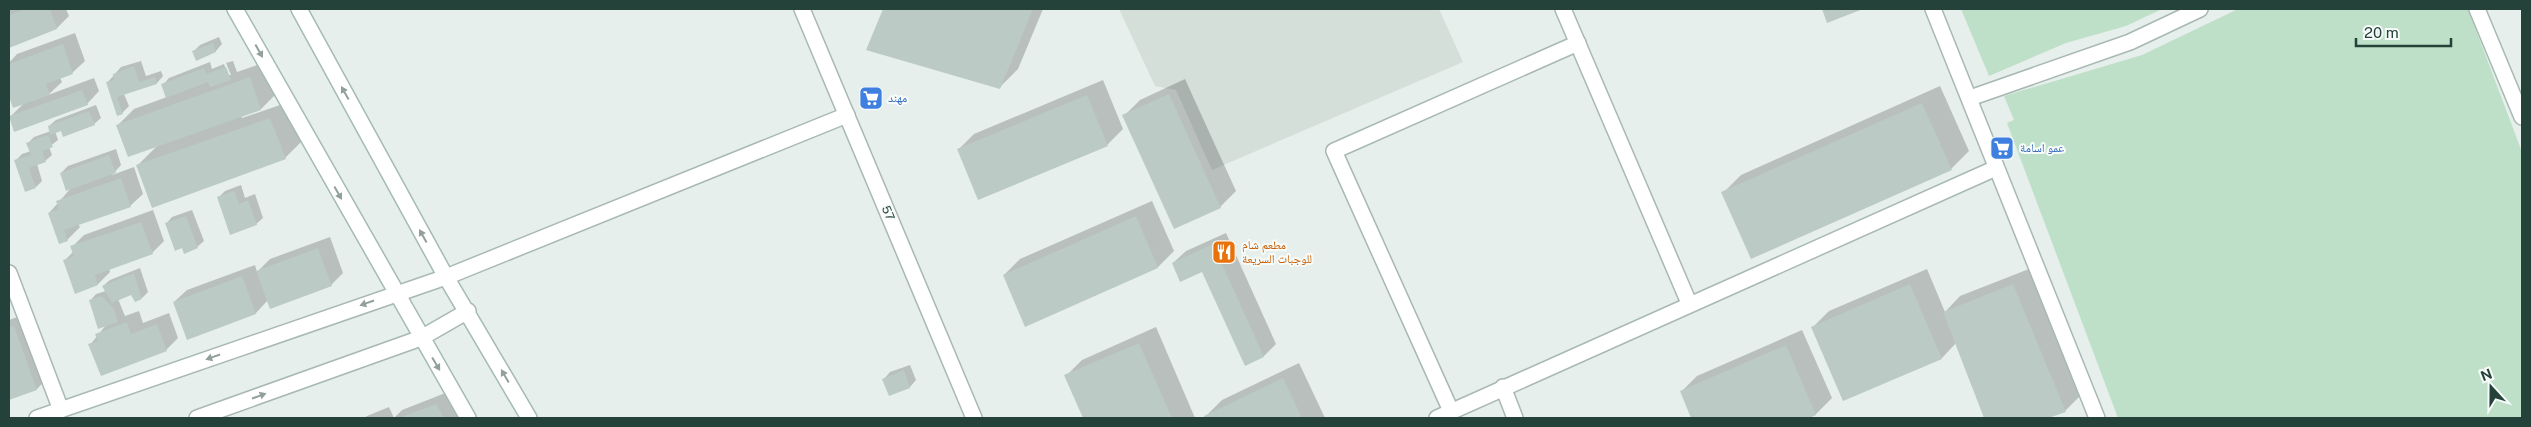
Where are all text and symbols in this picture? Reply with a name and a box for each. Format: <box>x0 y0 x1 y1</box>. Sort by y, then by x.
scale bar <box>2356 15 2451 47</box>
text: 20 m <box>2364 24 2399 41</box>
one-way arrow <box>254 45 263 58</box>
supermarket icon: مهند <box>858 85 884 111</box>
one-way arrow <box>341 86 350 100</box>
place label: مهند <box>888 91 907 105</box>
supermarket icon: عمو اسامة <box>1989 135 2015 161</box>
place label: عمو اسامة <box>2020 141 2064 155</box>
one-way arrow <box>334 186 343 199</box>
street label: 57 <box>879 203 897 223</box>
one-way arrow <box>419 229 428 242</box>
place label: مطعم شام للوجبات السريعة <box>1242 238 1312 266</box>
restaurant icon: مطعم شام للوجبات السريعة <box>1211 239 1237 265</box>
one-way arrow <box>359 300 374 308</box>
one-way arrow <box>205 353 220 361</box>
one-way arrow <box>432 358 441 371</box>
north arrow <box>2466 362 2516 412</box>
text: N <box>2478 365 2494 384</box>
one-way arrow <box>501 369 509 383</box>
one-way arrow <box>252 392 267 399</box>

